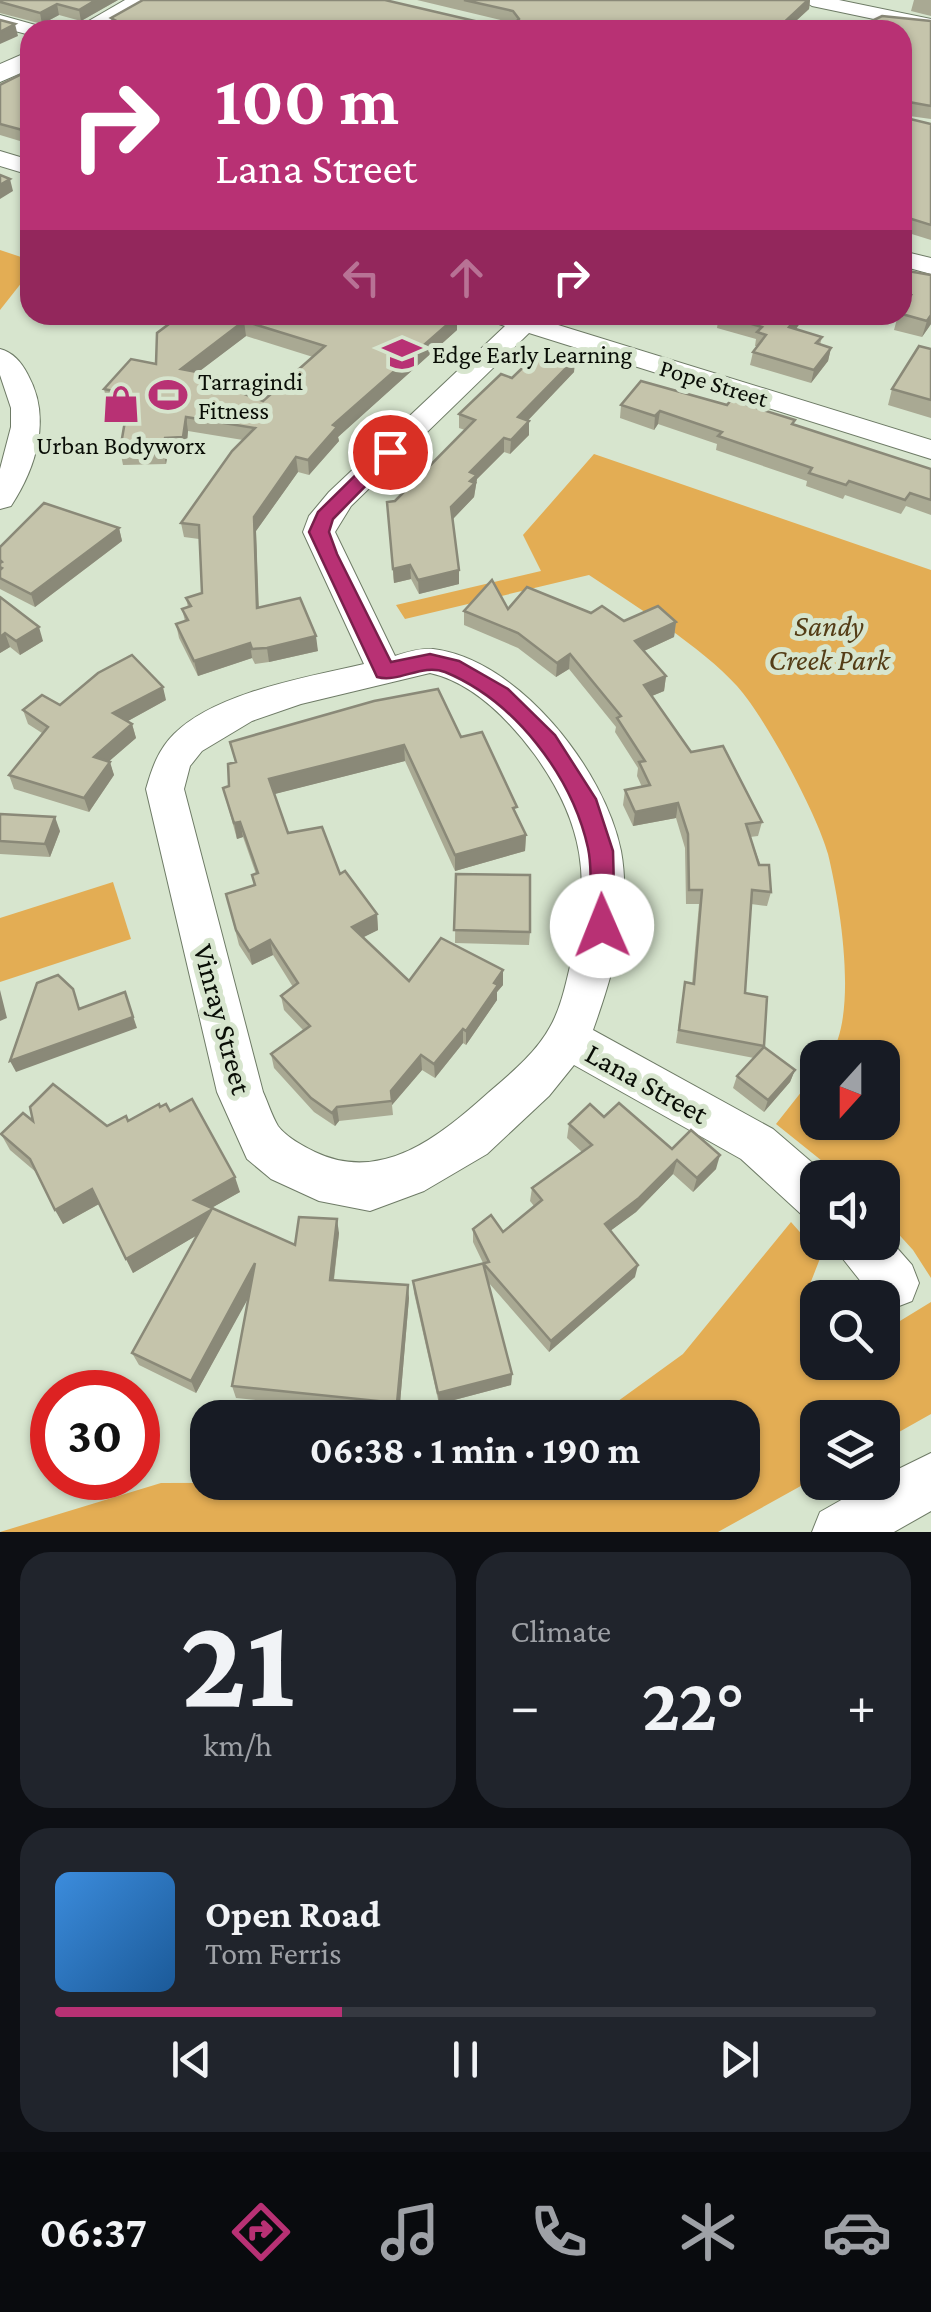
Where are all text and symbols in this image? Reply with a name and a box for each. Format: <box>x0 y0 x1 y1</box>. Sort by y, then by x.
icon: right <box>50 60 180 190</box>
text: 100 m <box>215 61 399 139</box>
text: Lana Street <box>215 143 417 193</box>
icon: left <box>334 250 389 305</box>
icon: ahead <box>439 250 494 305</box>
icon: right <box>544 250 599 305</box>
school or university icon: Edge Early Learning <box>381 333 423 375</box>
place label: Edge Early Learning <box>432 341 632 369</box>
street label: Pope Street <box>656 354 772 413</box>
place label: Tarragindi Fitness <box>198 368 303 424</box>
sports icon: Tarragindi Fitness <box>147 374 189 416</box>
shop icon: Urban Bodyworx <box>100 383 142 425</box>
pin <box>348 410 433 495</box>
icon: arrive <box>363 425 418 480</box>
place label: Urban Bodyworx <box>36 432 206 460</box>
park label: Sandy Creek Park <box>769 609 891 676</box>
position arrow <box>550 874 654 978</box>
street label: Vinray Street <box>186 940 259 1099</box>
street label: Lana Street <box>580 1036 715 1131</box>
north arrow <box>800 1040 900 1140</box>
map controls <box>800 1040 900 1500</box>
button: sound <box>800 1160 900 1260</box>
button: search <box>800 1280 900 1380</box>
speed limit sign: 30 <box>30 1370 160 1500</box>
button: layers <box>800 1400 900 1500</box>
text: 06:38 · 1 min · 190 m <box>310 1429 640 1471</box>
text: 21 <box>180 1589 295 1734</box>
text: Climate <box>511 1613 611 1649</box>
text: 22° <box>642 1663 745 1746</box>
text: − <box>511 1675 540 1736</box>
text: + <box>847 1675 876 1736</box>
text: km/h <box>203 1727 272 1763</box>
text: Open Road <box>205 1893 381 1935</box>
text: Tom Ferris <box>205 1935 342 1971</box>
icon: previous <box>164 2032 219 2087</box>
icon: pause <box>438 2032 493 2087</box>
icon: next <box>712 2032 767 2087</box>
icon: directions <box>226 2197 296 2267</box>
icon: music <box>375 2197 445 2267</box>
icon: phone <box>524 2197 594 2267</box>
icon: climate <box>673 2197 743 2267</box>
icon: car <box>822 2197 892 2267</box>
text: 06:37 <box>39 2207 147 2257</box>

